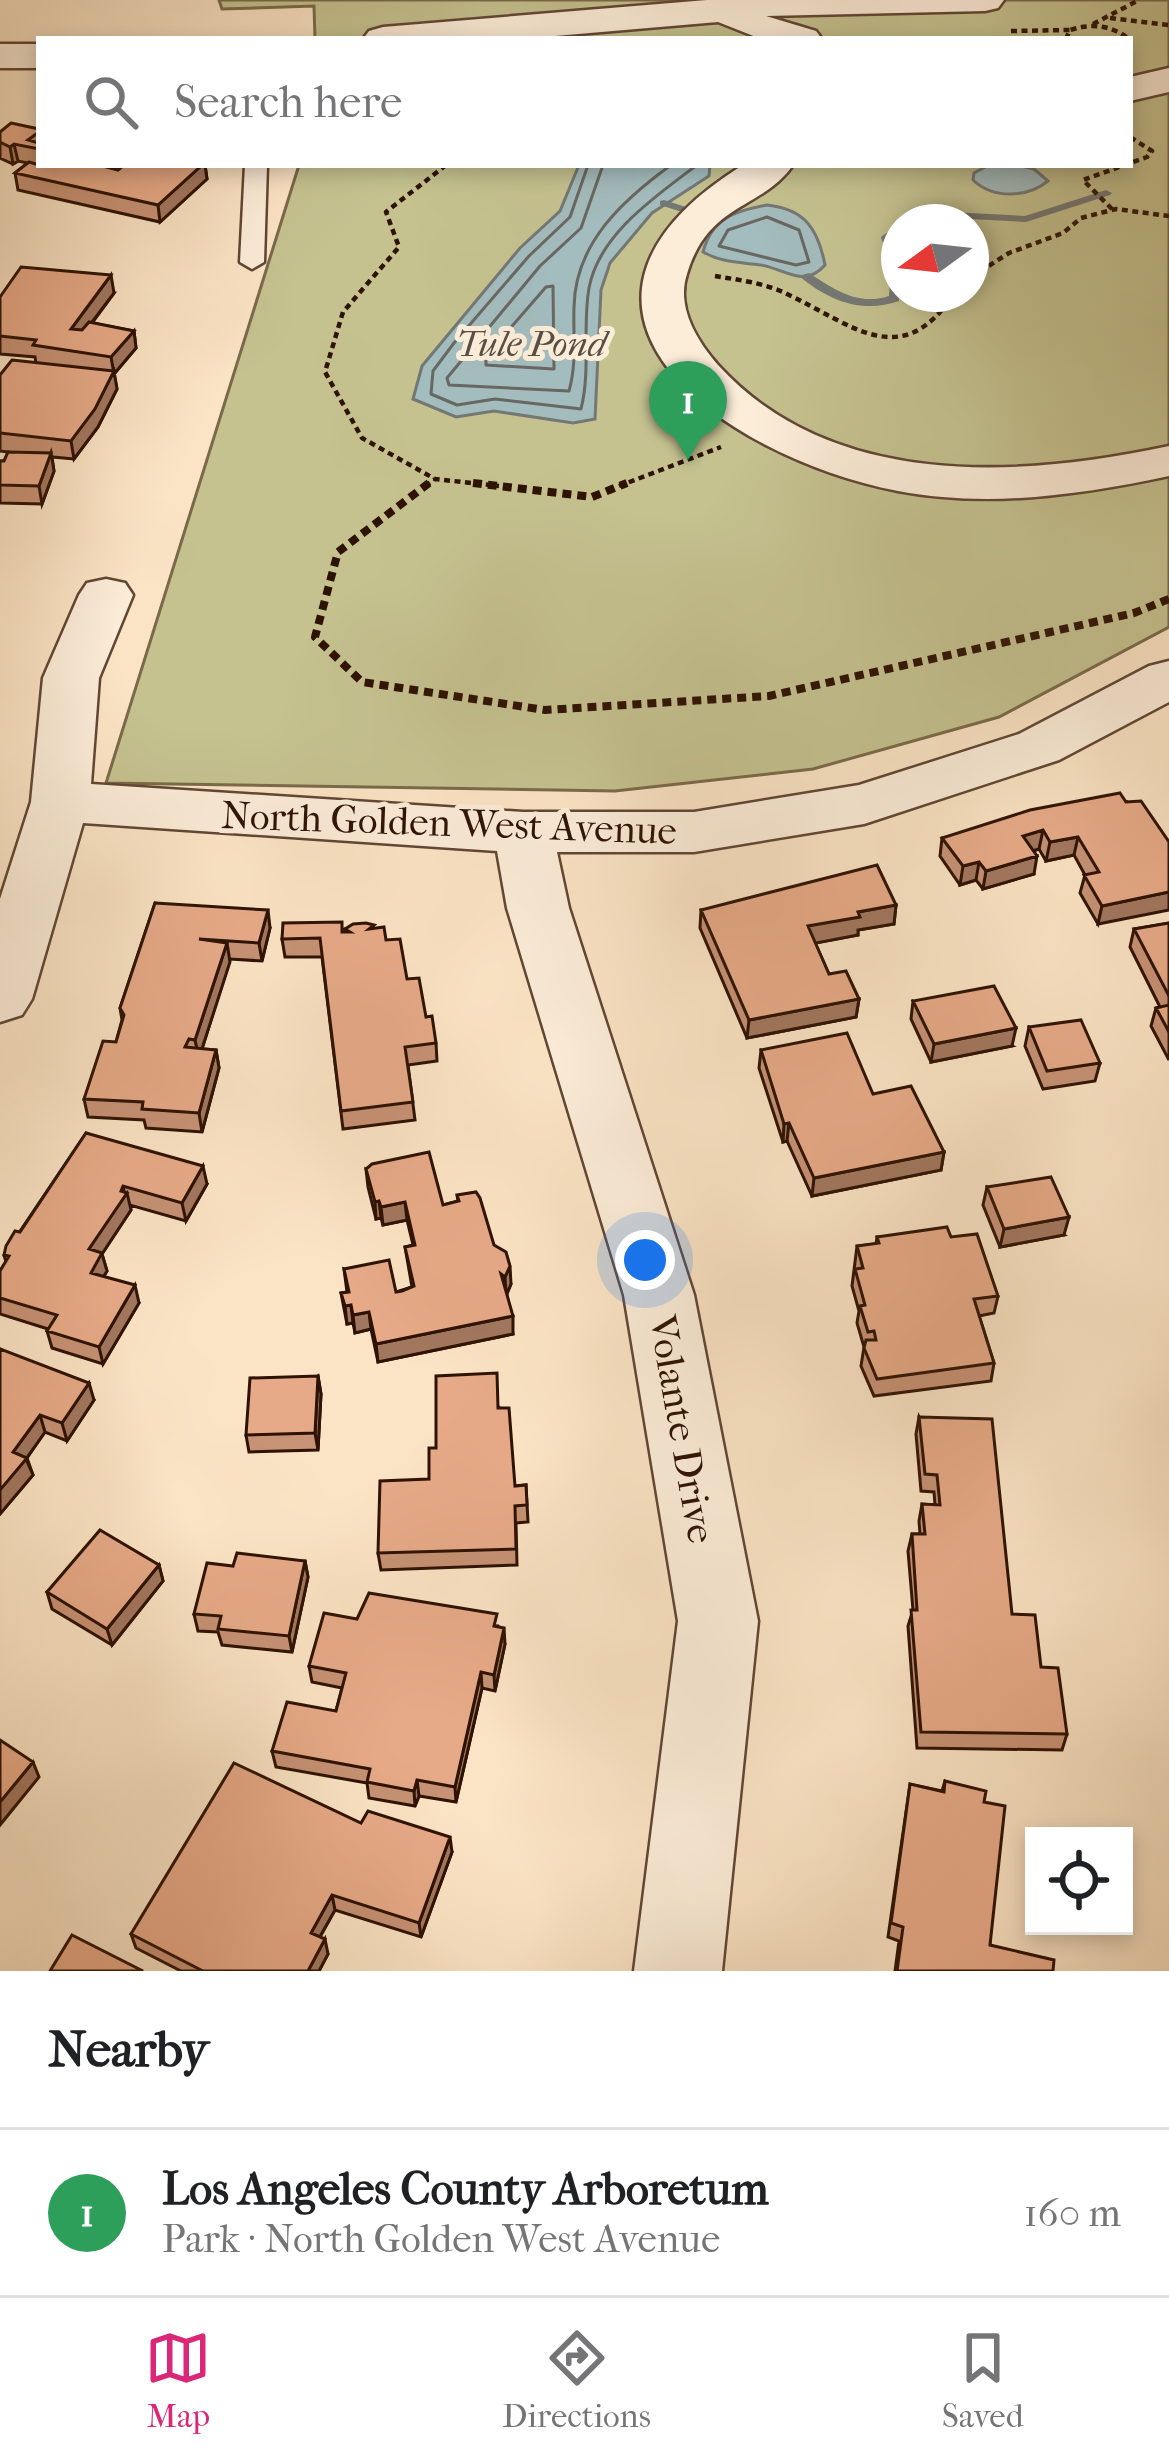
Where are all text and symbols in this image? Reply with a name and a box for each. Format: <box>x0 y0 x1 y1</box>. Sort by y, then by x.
search box <box>36 36 1133 168</box>
icon: search <box>78 69 144 135</box>
text: Search here <box>174 76 402 129</box>
north arrow <box>881 204 989 312</box>
water label: Tule Pond <box>456 323 611 365</box>
pin: 1 <box>649 361 727 460</box>
street label: North Golden West Avenue <box>220 792 678 854</box>
your location <box>615 1230 675 1290</box>
street label: Volante Drive <box>639 1311 725 1547</box>
map controls <box>1025 1827 1133 1935</box>
button: locate <box>1025 1827 1133 1935</box>
text: Nearby <box>48 2019 209 2079</box>
text: Los Angeles County Arboretum <box>162 2163 769 2216</box>
text: 1 <box>80 2190 94 2236</box>
text: 160 m <box>1024 2190 1121 2236</box>
text: Park · North Golden West Avenue <box>162 2216 720 2262</box>
tab: Map <box>145 2325 211 2436</box>
tab: Directions <box>502 2325 651 2436</box>
tab: Saved <box>942 2325 1024 2436</box>

